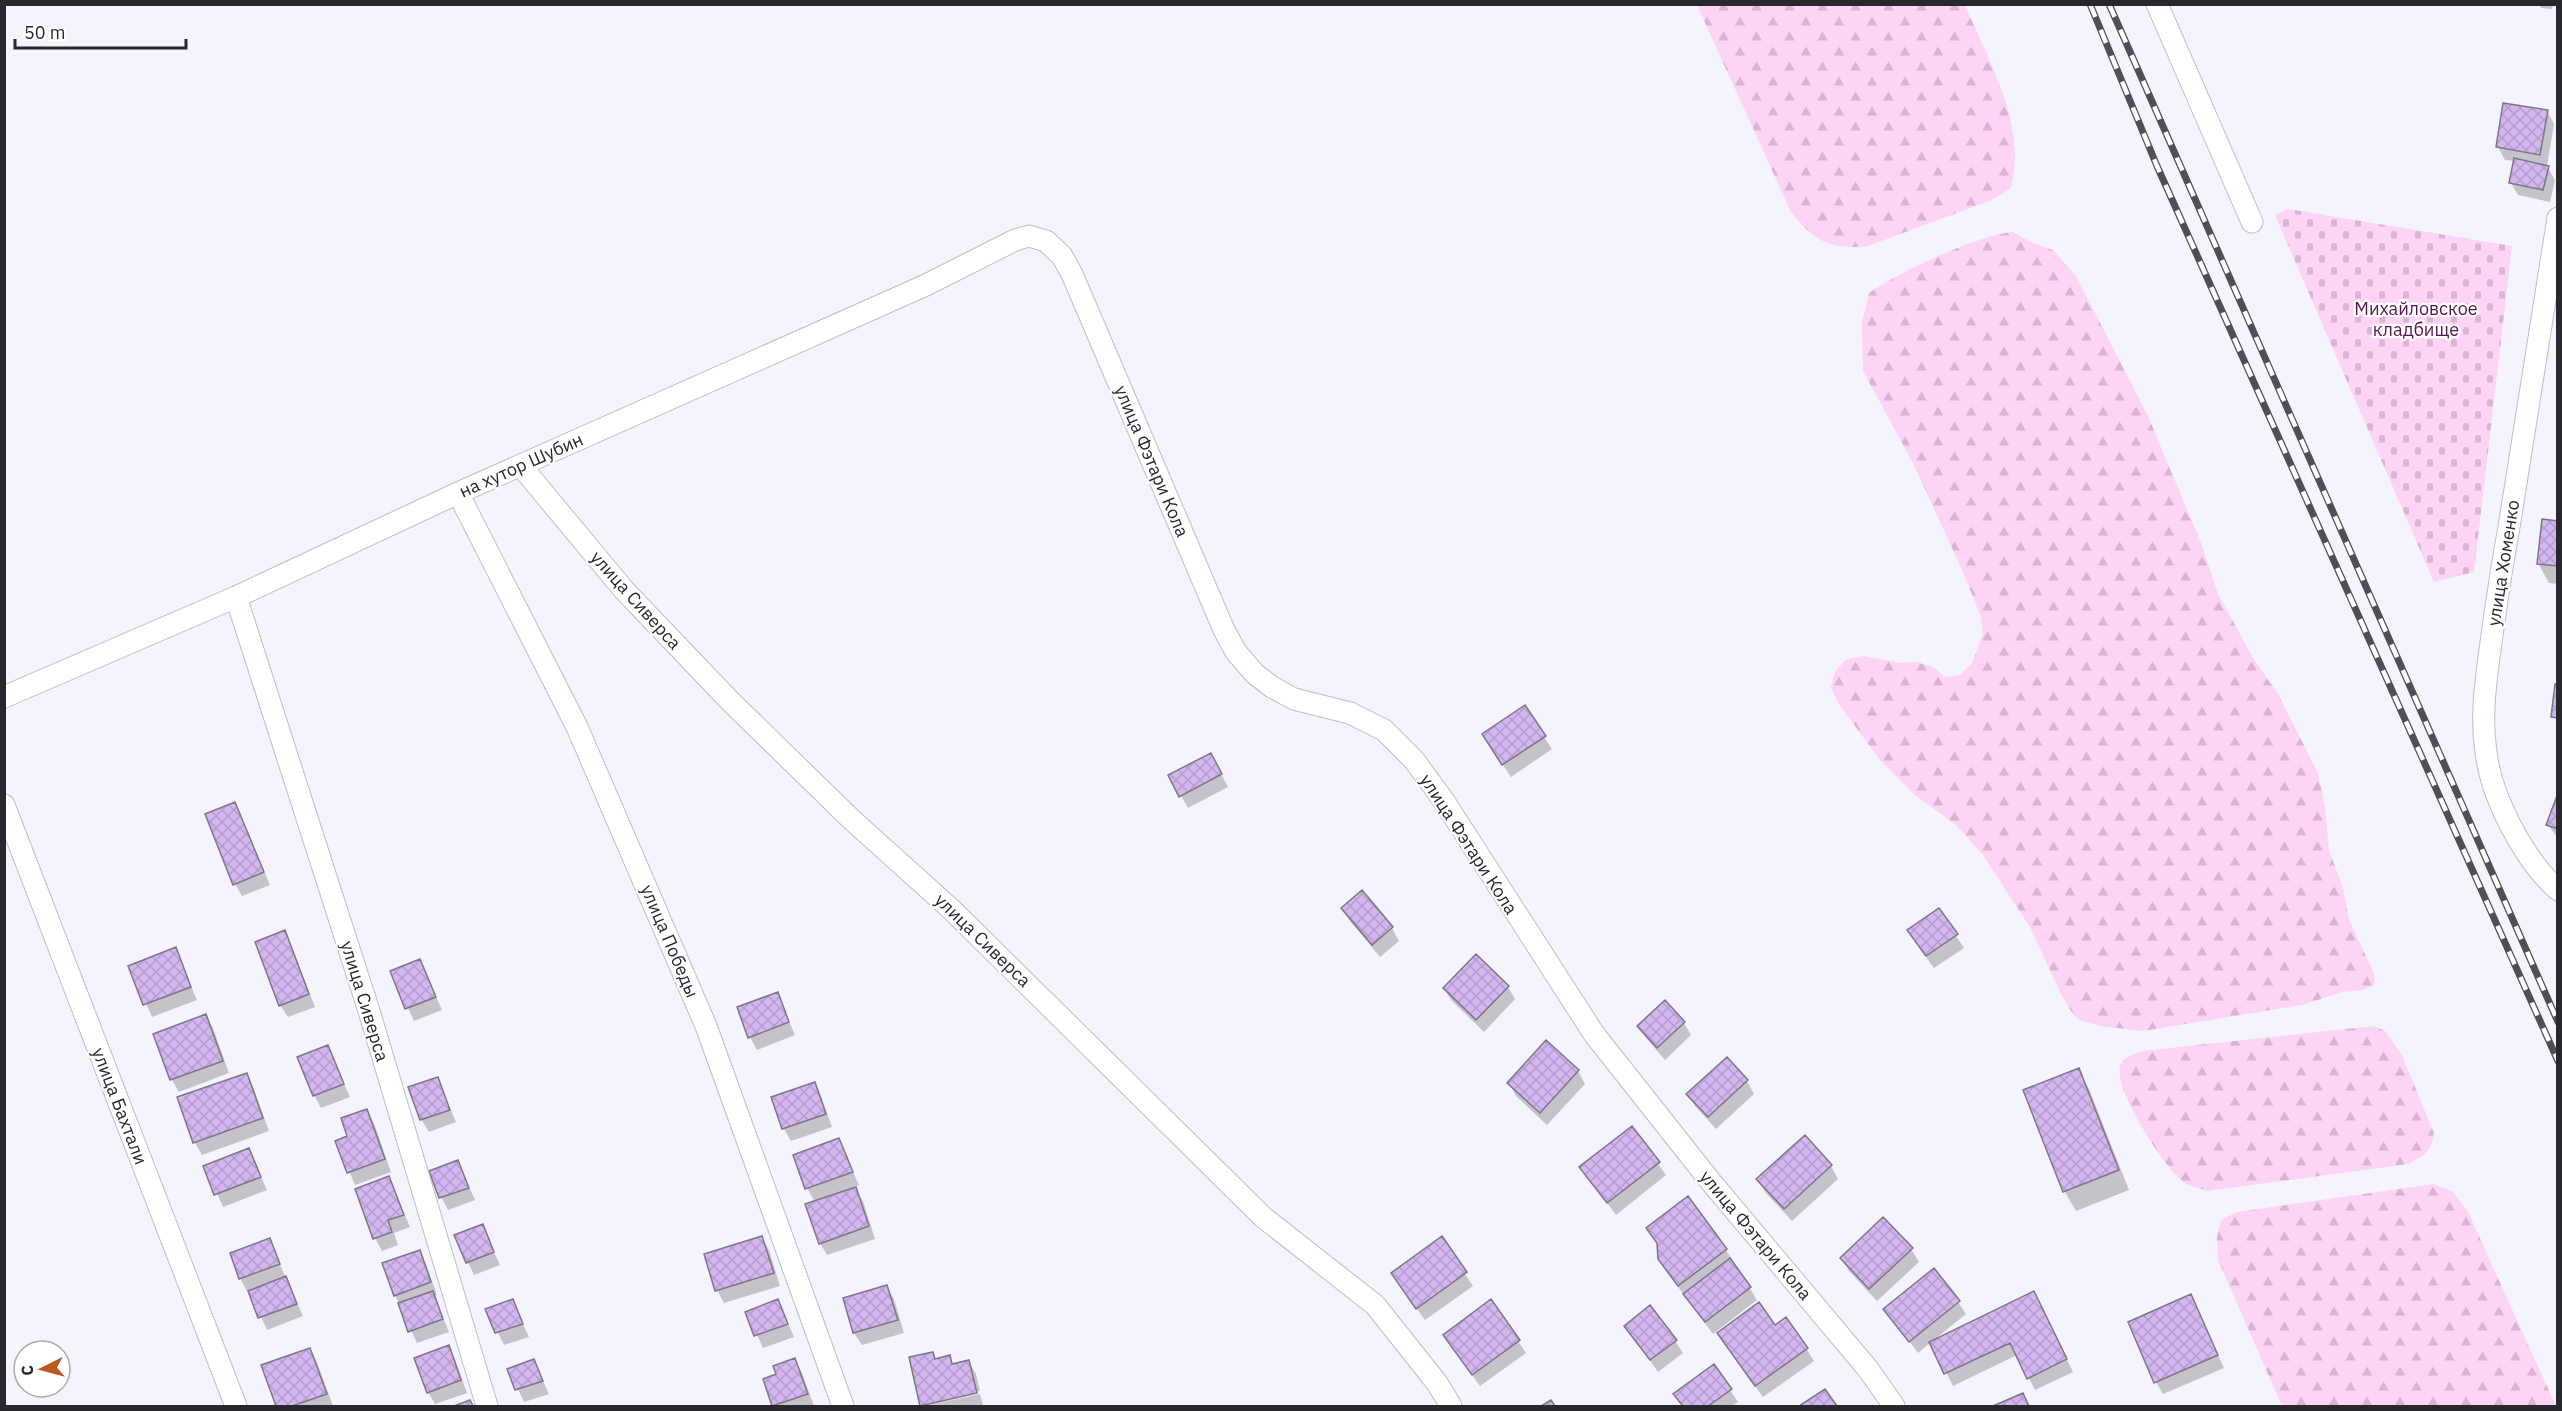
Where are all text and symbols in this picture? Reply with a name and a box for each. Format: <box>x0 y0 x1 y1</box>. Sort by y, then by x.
scale bar <box>15 12 186 50</box>
text: 50 m <box>24 21 66 44</box>
park label: Михайловское кладбище <box>2354 297 2478 341</box>
street label: улица Фэтари Кола <box>1110 382 1195 541</box>
street label: на хутор Шубин <box>455 427 587 503</box>
street label: улица Хоменко <box>2482 498 2524 628</box>
street label: улица Сиверса <box>586 546 687 654</box>
street label: улица Фэтари Кола <box>1415 770 1523 919</box>
street label: улица Победы <box>636 881 704 1001</box>
street label: улица Сиверса <box>930 888 1036 992</box>
street label: улица Сиверса <box>336 938 394 1064</box>
street label: улица Бахтали <box>87 1044 153 1168</box>
street label: улица Фэтари Кола <box>1695 1165 1817 1305</box>
north arrow <box>12 1339 72 1399</box>
text: С <box>17 1364 38 1377</box>

